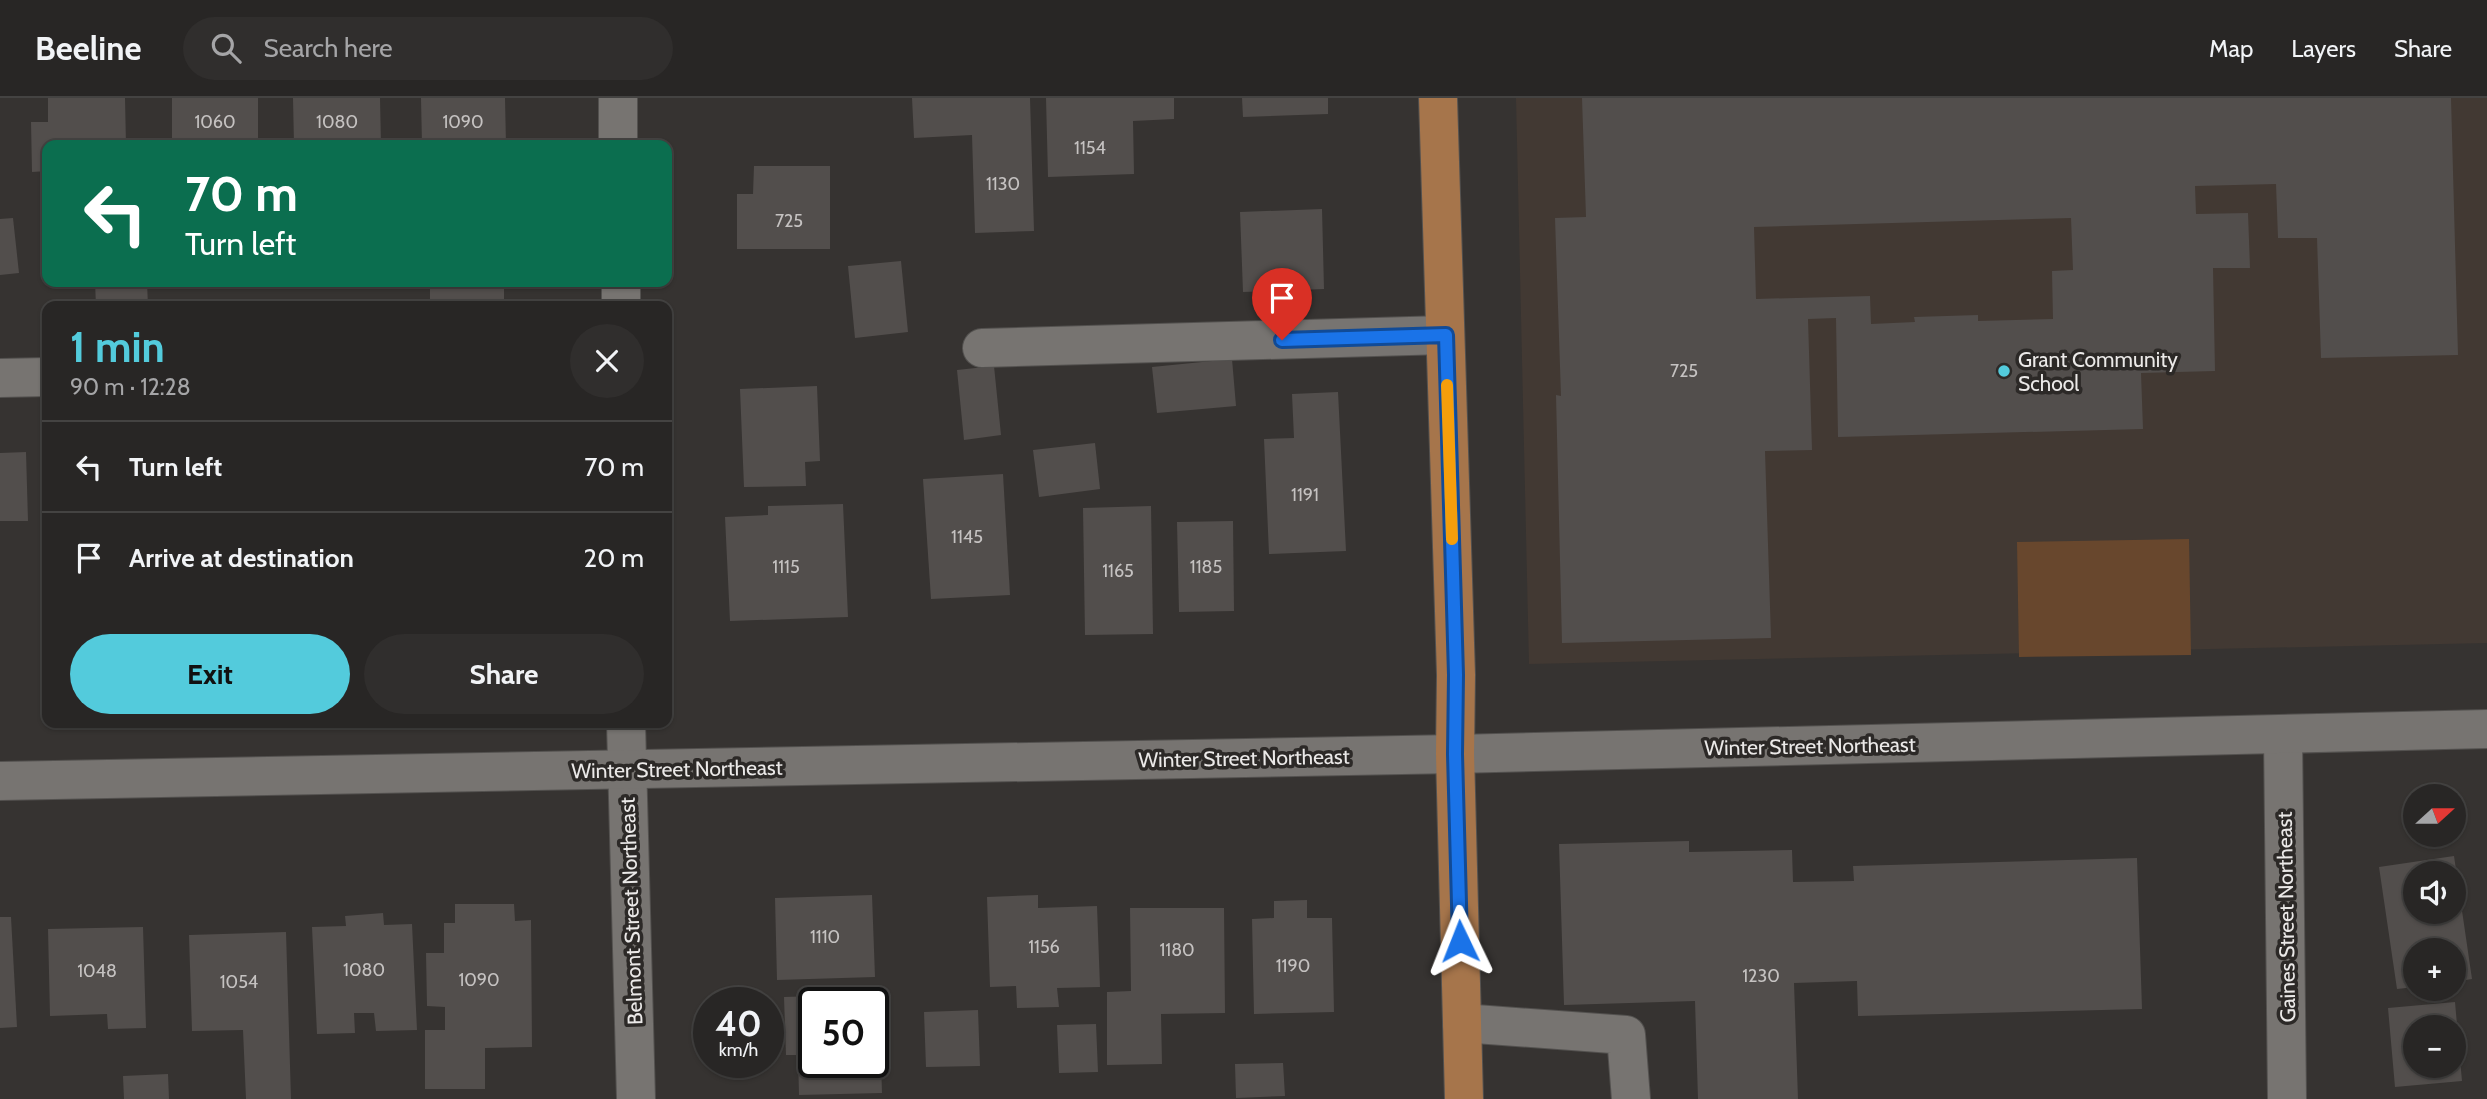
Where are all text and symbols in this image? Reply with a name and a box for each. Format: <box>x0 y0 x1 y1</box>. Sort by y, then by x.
search box <box>183 17 673 80</box>
text: Beeline <box>35 28 141 68</box>
icon: search <box>207 29 245 67</box>
text: Search here <box>263 32 393 64</box>
text: Map <box>2209 34 2253 63</box>
text: Layers <box>2291 34 2356 63</box>
text: Share <box>2394 34 2452 63</box>
house number: 1060 <box>194 111 236 133</box>
house number: 1080 <box>316 111 358 133</box>
house number: 1090 <box>442 111 484 133</box>
house number: 1154 <box>1074 137 1106 159</box>
text: 70 m <box>185 164 298 223</box>
icon: left <box>70 168 161 259</box>
house number: 1130 <box>986 173 1020 195</box>
house number: 725 <box>775 210 803 232</box>
text: Turn left <box>185 224 296 263</box>
pin <box>1252 268 1312 340</box>
icon: arrive <box>1263 279 1301 317</box>
text: 1 min <box>70 321 165 373</box>
button: close <box>570 324 644 398</box>
place label: Grant Community School <box>2018 347 2178 396</box>
house number: 725 <box>1670 360 1698 382</box>
marker: Grant Community School <box>1996 363 2012 379</box>
text: 90 m · 12:28 <box>70 373 191 401</box>
icon: left <box>70 448 108 486</box>
text: Turn left <box>129 451 222 483</box>
text: 70 m <box>584 451 644 483</box>
house number: 1191 <box>1291 484 1319 506</box>
house number: 1145 <box>951 526 983 548</box>
icon: arrive <box>70 539 108 577</box>
text: Arrive at destination <box>129 542 354 574</box>
text: 20 m <box>584 542 644 574</box>
house number: 1115 <box>772 556 800 578</box>
house number: 1185 <box>1190 556 1222 578</box>
house number: 1165 <box>1102 560 1134 582</box>
button: Exit <box>70 634 350 714</box>
button: Share <box>364 634 644 714</box>
street label: Winter Street Northeast <box>1704 732 1916 760</box>
street label: Winter Street Northeast <box>1138 744 1350 772</box>
street label: Winter Street Northeast <box>571 755 783 783</box>
north arrow <box>2403 784 2466 847</box>
map controls <box>2403 784 2466 1078</box>
street label: Belmont Street Northeast <box>615 797 647 1025</box>
street label: Gaines Street Northeast <box>2272 811 2300 1023</box>
button: sound <box>2403 861 2466 924</box>
position arrow <box>1423 904 1497 978</box>
house number: 1110 <box>810 926 840 948</box>
house number: 1156 <box>1028 936 1060 958</box>
button: + <box>2403 938 2466 1001</box>
house number: 1180 <box>1159 939 1195 961</box>
house number: 1190 <box>1276 955 1310 977</box>
house number: 1080 <box>343 959 385 981</box>
house number: 1048 <box>77 960 117 982</box>
house number: 1230 <box>1742 965 1780 987</box>
house number: 1090 <box>458 969 500 991</box>
house number: 1054 <box>220 971 258 993</box>
speed limit sign: 50 <box>798 987 889 1078</box>
text: 40 <box>715 1002 762 1045</box>
button: − <box>2403 1015 2466 1078</box>
text: km/h <box>719 1039 758 1061</box>

